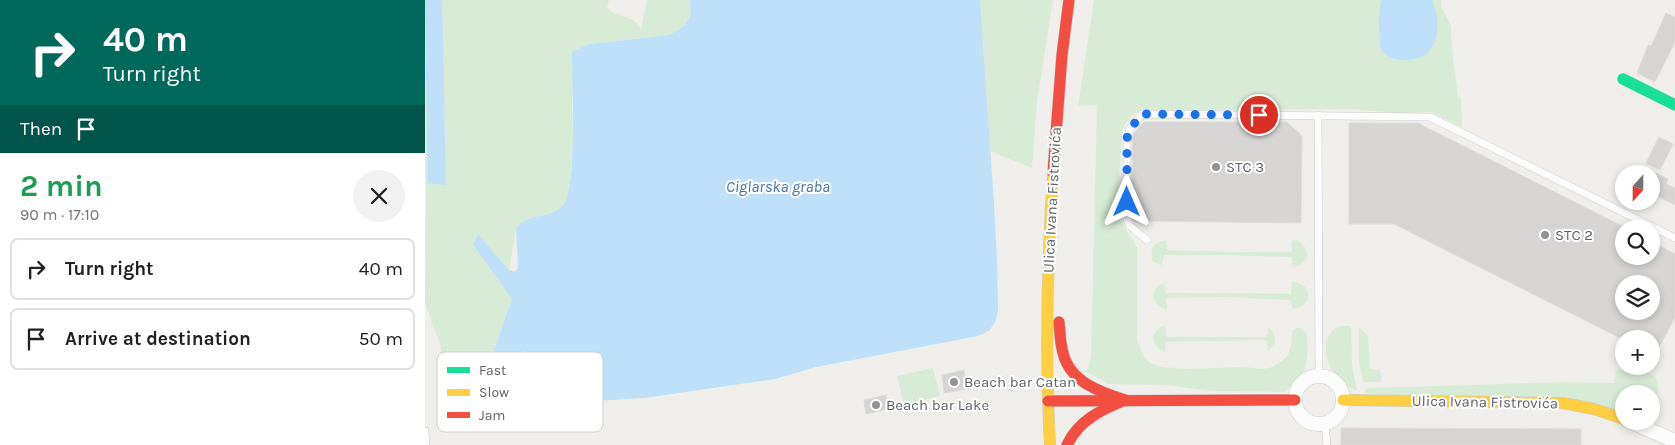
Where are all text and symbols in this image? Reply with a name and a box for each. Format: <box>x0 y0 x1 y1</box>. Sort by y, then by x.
text: 40 m <box>103 19 188 60</box>
icon: right <box>20 20 85 85</box>
text: Turn right <box>103 61 201 87</box>
pin <box>1238 94 1280 136</box>
icon: arrive <box>1245 101 1273 129</box>
icon: arrive <box>72 115 100 143</box>
text: Then <box>20 118 62 140</box>
street label: Ulica Ivana Fistrovića <box>1039 126 1065 274</box>
place label: STC 3 <box>1226 158 1264 176</box>
marker: STC 3 <box>1210 161 1222 173</box>
north arrow <box>1615 165 1660 210</box>
map controls <box>1615 165 1660 430</box>
text: 2 min <box>20 168 103 204</box>
button: close <box>353 170 405 222</box>
position arrow <box>1100 175 1152 227</box>
water label: Ciglarska graba <box>726 177 830 196</box>
text: 90 m · 17:10 <box>20 205 99 224</box>
button: search <box>1615 220 1660 265</box>
place label: STC 2 <box>1555 226 1593 244</box>
marker: STC 2 <box>1539 229 1551 241</box>
icon: right <box>22 255 50 283</box>
text: Turn right <box>65 258 154 280</box>
text: 40 m <box>359 258 403 280</box>
button: layers <box>1615 275 1660 320</box>
icon: arrive <box>22 325 50 353</box>
text: Arrive at destination <box>65 328 251 350</box>
text: 50 m <box>359 328 403 350</box>
button: + <box>1615 330 1660 375</box>
legend <box>437 352 603 432</box>
text: Fast <box>479 362 506 379</box>
place label: Beach bar Catan <box>964 373 1076 391</box>
marker: Beach bar Catan <box>948 376 960 388</box>
text: Slow <box>479 384 509 401</box>
button: − <box>1615 385 1660 430</box>
street label: Ulica Ivana Fistrovića <box>1412 392 1558 412</box>
place label: Beach bar Lake <box>886 396 989 414</box>
marker: Beach bar Lake <box>870 399 882 411</box>
text: Jam <box>479 407 505 424</box>

